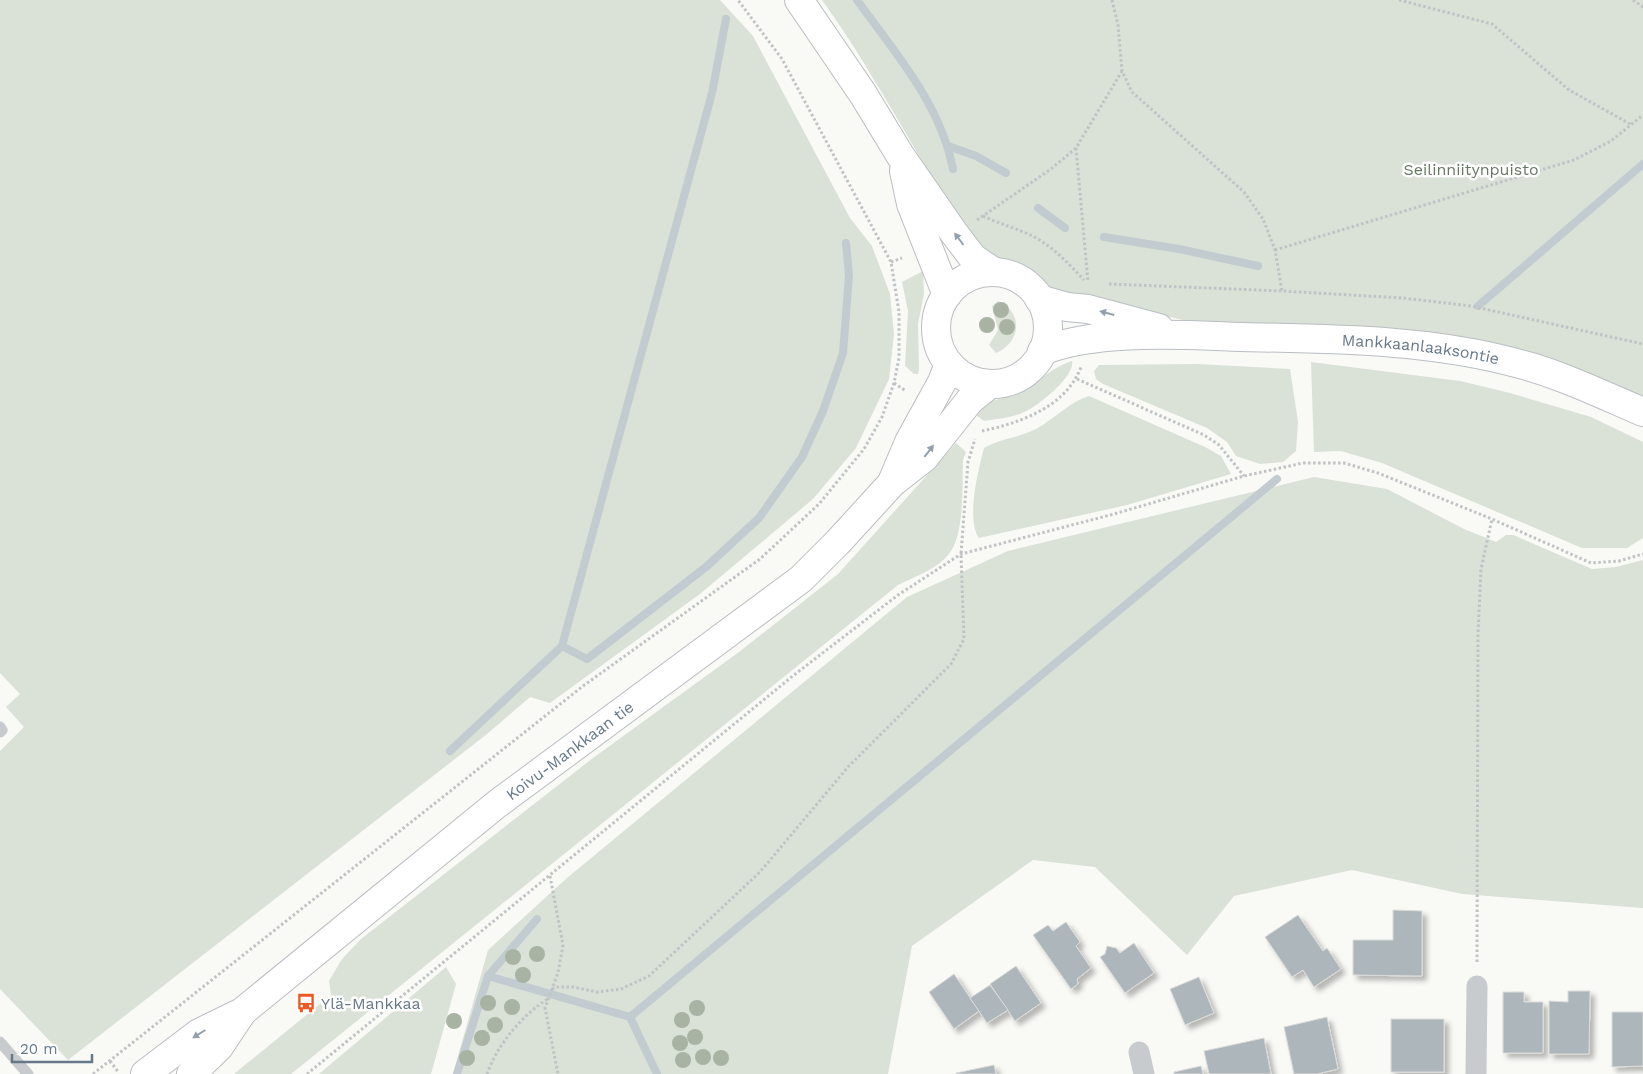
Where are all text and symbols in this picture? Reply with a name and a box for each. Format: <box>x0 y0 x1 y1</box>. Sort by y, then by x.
park label: Seilinniitynpuisto <box>1404 160 1538 179</box>
one-way arrow <box>954 232 964 246</box>
one-way arrow <box>1099 309 1114 317</box>
street label: Mankkaanlaaksontie <box>1341 331 1501 368</box>
one-way arrow <box>923 445 934 458</box>
street label: Koivu-Mankkaan tie <box>502 697 637 804</box>
bus stop icon: Ylä-Mankkaa <box>295 992 317 1014</box>
place label: Ylä-Mankkaa <box>321 994 421 1013</box>
one-way arrow <box>192 1030 205 1039</box>
scale bar <box>12 1032 92 1064</box>
text: 20 m <box>20 1040 58 1058</box>

